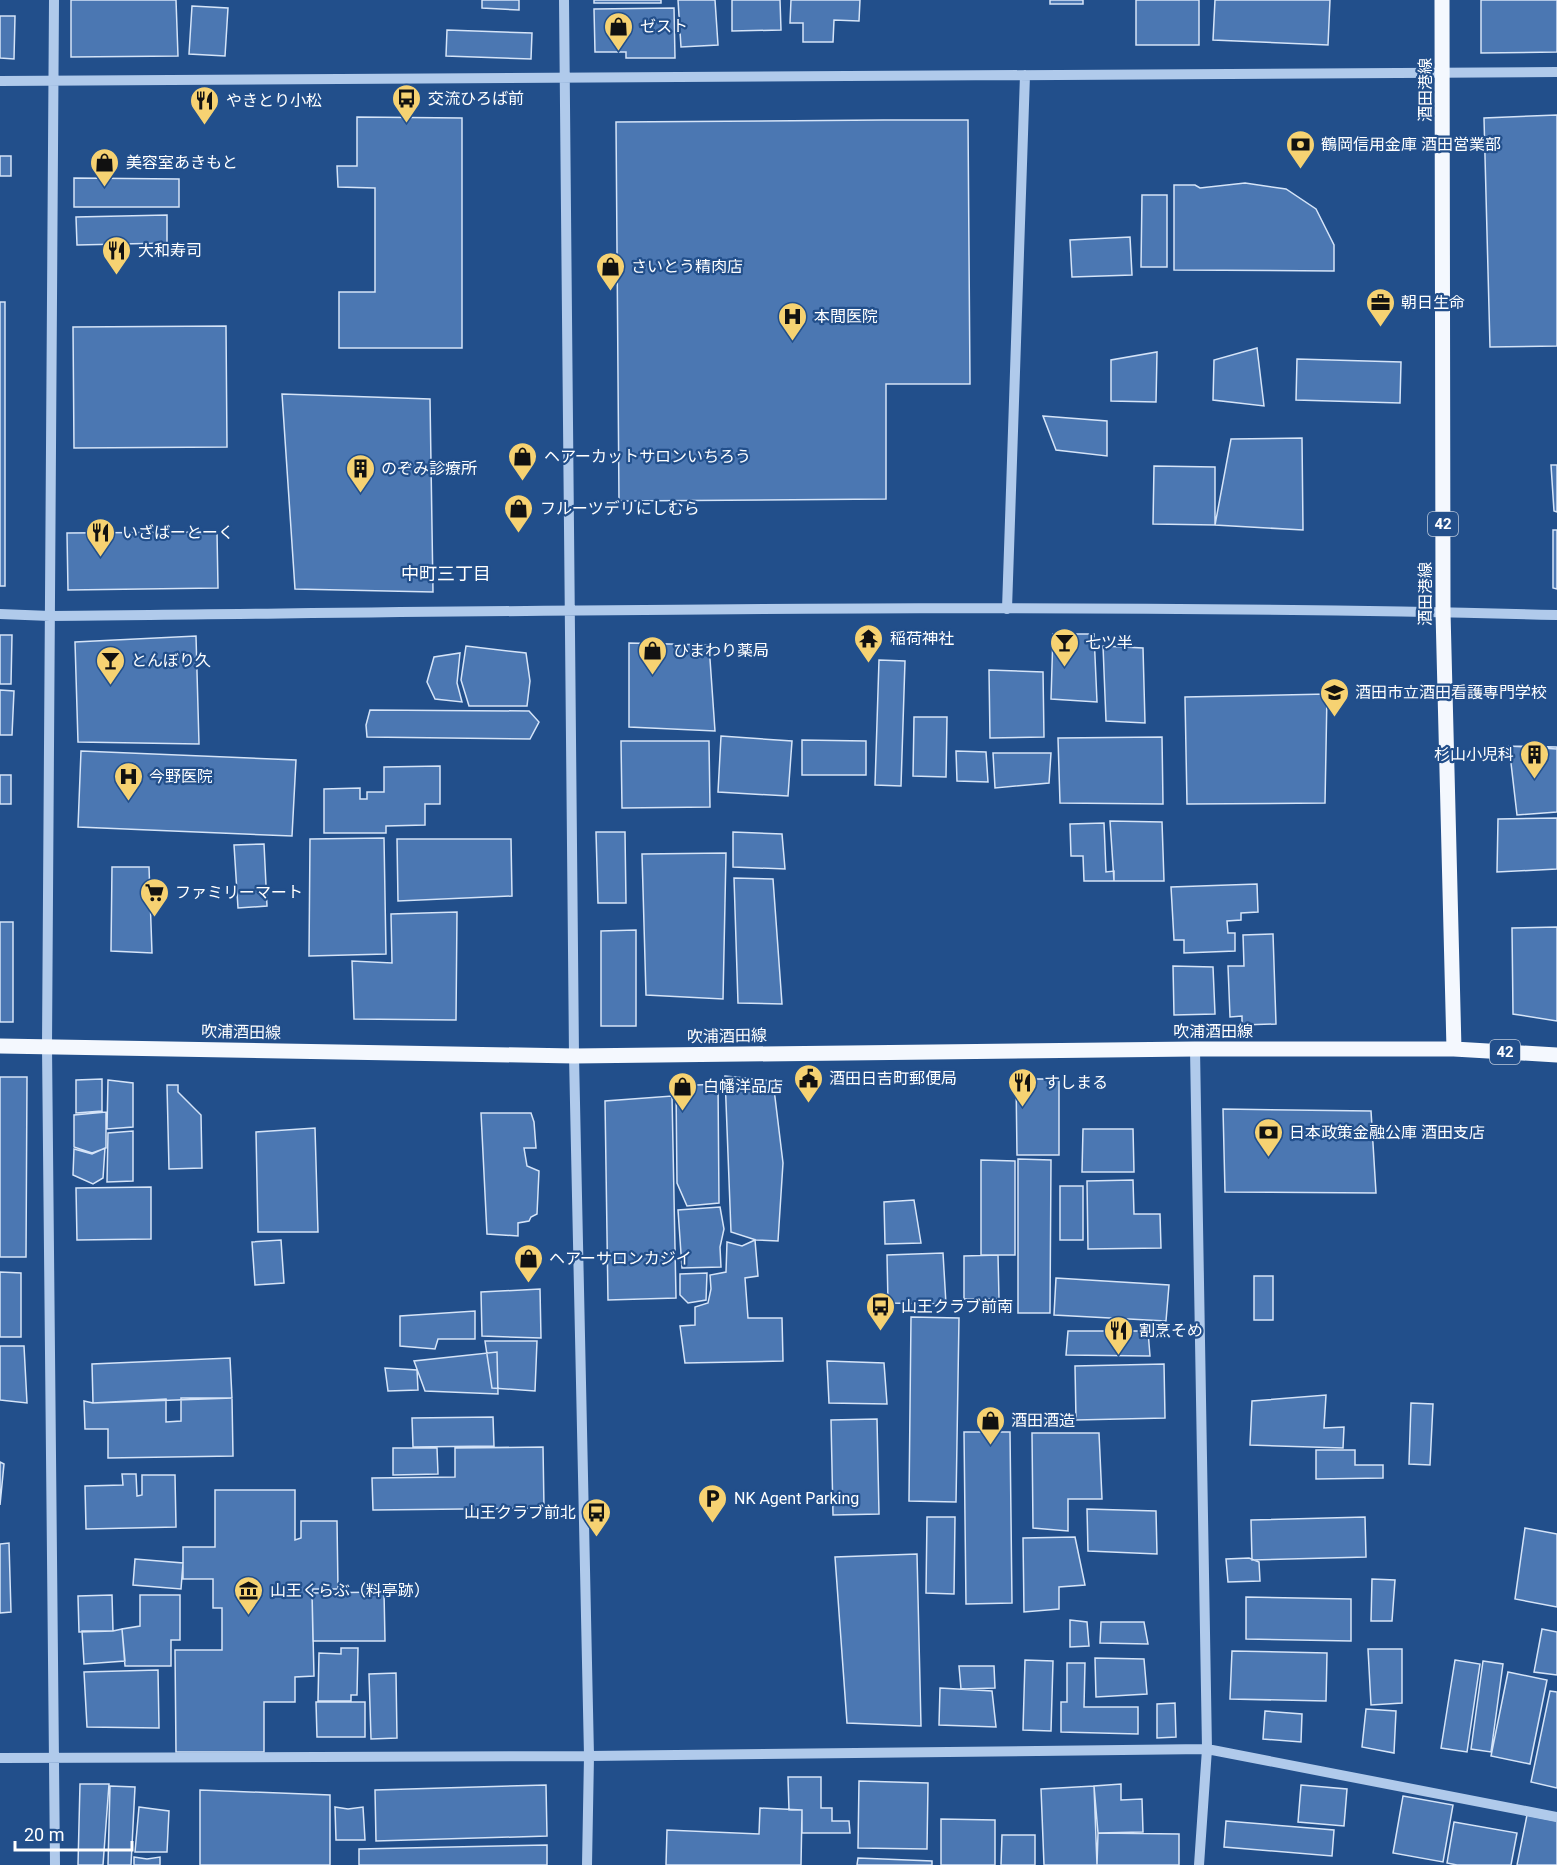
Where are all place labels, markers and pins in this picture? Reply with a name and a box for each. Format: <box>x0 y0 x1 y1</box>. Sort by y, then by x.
shop icon: ゼスト <box>603 10 635 52</box>
place label: ゼスト <box>640 17 688 36</box>
bus stop icon: 交流ひろば前 <box>391 82 423 124</box>
restaurant icon: やきとり小松 <box>189 84 221 126</box>
place label: 交流ひろば前 <box>428 89 524 108</box>
place label: やきとり小松 <box>226 91 322 110</box>
bank icon: 鶴岡信用金庫 酒田営業部 <box>1284 128 1316 170</box>
place label: 鶴岡信用金庫 酒田営業部 <box>1321 135 1501 154</box>
shop icon: 美容室あきもと <box>89 146 121 188</box>
place label: 美容室あきもと <box>126 153 238 172</box>
restaurant icon: 大和寿司 <box>101 234 133 276</box>
place label: 大和寿司 <box>138 241 202 260</box>
shop icon: さいとう精肉店 <box>594 250 626 292</box>
place label: さいとう精肉店 <box>631 257 743 276</box>
office icon: 朝日生命 <box>1364 286 1396 328</box>
place label: 朝日生命 <box>1401 293 1465 312</box>
hospital icon: 本間医院 <box>777 300 809 342</box>
place label: 本間医院 <box>814 307 878 326</box>
shop icon: ヘアーカットサロンいちろう <box>507 440 539 482</box>
place label: ヘアーカットサロンいちろう <box>544 447 751 466</box>
building icon: のぞみ診療所 <box>344 452 376 494</box>
place label: のぞみ診療所 <box>381 459 477 478</box>
shop icon: フルーツデリにしむら <box>503 492 535 534</box>
place label: フルーツデリにしむら <box>540 499 700 518</box>
restaurant icon: いざばーとーく <box>85 516 117 558</box>
place label: いざばーとーく <box>122 523 234 542</box>
temple icon: 稲荷神社 <box>853 622 885 664</box>
bar icon: 七ツ半 <box>1048 626 1080 668</box>
place label: 稲荷神社 <box>890 629 954 648</box>
place label: 七ツ半 <box>1085 633 1133 652</box>
shop icon: ひまわり薬局 <box>636 634 668 676</box>
place label: ひまわり薬局 <box>673 641 769 660</box>
bar icon: とんぼり久 <box>94 644 126 686</box>
place label: とんぼり久 <box>131 651 211 670</box>
school or university icon: 酒田市立酒田看護専門学校 <box>1318 676 1350 718</box>
place label: 酒田市立酒田看護専門学校 <box>1355 683 1547 702</box>
building icon: 杉山小児科 <box>1519 738 1551 780</box>
place label: 杉山小児科 <box>1434 745 1514 764</box>
hospital icon: 今野医院 <box>112 760 144 802</box>
place label: 今野医院 <box>149 767 213 786</box>
supermarket icon: ファミリーマート <box>138 876 170 918</box>
place label: ファミリーマート <box>175 883 303 902</box>
public building icon: 酒田日吉町郵便局 <box>792 1062 824 1104</box>
restaurant icon: すしまる <box>1007 1066 1039 1108</box>
place label: 酒田日吉町郵便局 <box>829 1069 957 1088</box>
shop icon: 白幡洋品店 <box>666 1070 698 1112</box>
place label: すしまる <box>1044 1073 1108 1092</box>
place label: 白幡洋品店 <box>703 1077 783 1096</box>
bank icon: 日本政策金融公庫 酒田支店 <box>1252 1116 1284 1158</box>
place label: 日本政策金融公庫 酒田支店 <box>1289 1123 1485 1142</box>
shop icon: ヘアーサロンカジイ <box>512 1242 544 1284</box>
place label: ヘアーサロンカジイ <box>549 1249 692 1268</box>
bus stop icon: 山王クラブ前南 <box>864 1290 896 1332</box>
place label: 山王クラブ前南 <box>901 1297 1013 1316</box>
restaurant icon: 割烹そめ <box>1102 1314 1134 1356</box>
place label: 割烹そめ <box>1139 1321 1203 1340</box>
shop icon: 酒田酒造 <box>974 1404 1006 1446</box>
place label: 酒田酒造 <box>1011 1411 1075 1430</box>
parking icon: NK Agent Parking <box>697 1482 729 1524</box>
place label: NK Agent Parking <box>734 1489 859 1508</box>
bus stop icon: 山王クラブ前北 <box>581 1496 613 1538</box>
place label: 山王クラブ前北 <box>464 1503 576 1522</box>
museum icon: 山王くらぶ（料亭跡） <box>233 1574 265 1616</box>
place label: 山王くらぶ（料亭跡） <box>270 1581 430 1600</box>

